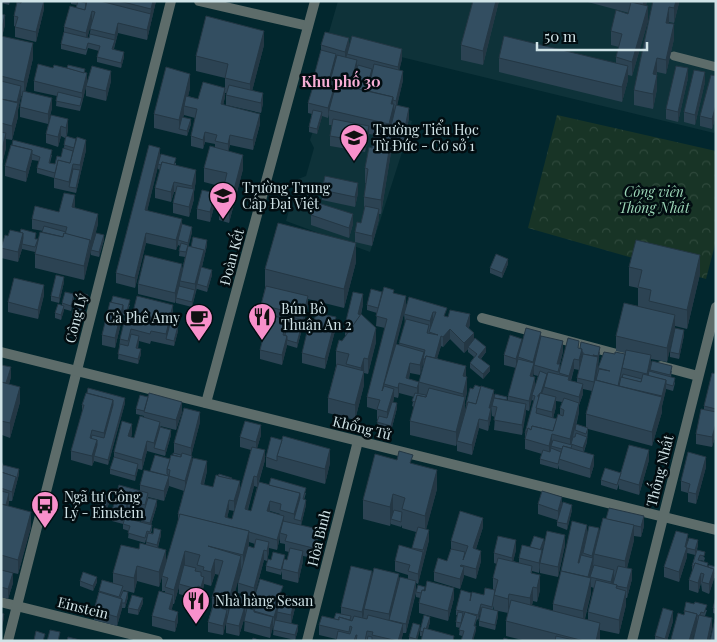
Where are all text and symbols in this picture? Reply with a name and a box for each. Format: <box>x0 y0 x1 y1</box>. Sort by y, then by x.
scale bar <box>537 20 647 52</box>
text: 50 m <box>544 26 577 46</box>
district label: Khu phố 30 <box>301 70 381 91</box>
place label: Trường Tiểu Học Từ Đức - Cơ sở 1 <box>373 119 479 155</box>
school or university icon: Trường Tiểu Học Từ Đức - Cơ sở 1 <box>339 123 369 162</box>
place label: Trường Trung Cấp Đại Việt <box>242 178 331 213</box>
school or university icon: Trường Trung Cấp Đại Việt <box>208 181 238 220</box>
park label: Công viên Thống Nhất <box>618 182 691 217</box>
street label: Đoàn Kết <box>213 225 248 287</box>
street label: Công Lý <box>60 291 91 345</box>
place label: Bún Bò Thuận An 2 <box>281 299 352 334</box>
restaurant icon: Bún Bò Thuận An 2 <box>247 302 277 341</box>
cafe icon: Cà Phê Amy <box>184 303 214 342</box>
place label: Cà Phê Amy <box>106 308 180 327</box>
street label: Khổng Tử <box>331 410 394 444</box>
street label: Thống Nhất <box>639 431 678 509</box>
place label: Ngã tư Công Lý - Einstein <box>64 487 144 522</box>
bus stop icon: Ngã tư Công Lý - Einstein <box>30 490 60 529</box>
street label: Hòa Bình <box>302 507 335 568</box>
restaurant icon: Nhà hàng Sesan <box>181 586 211 625</box>
place label: Nhà hàng Sesan <box>215 591 314 610</box>
street label: Einstein <box>56 592 111 623</box>

